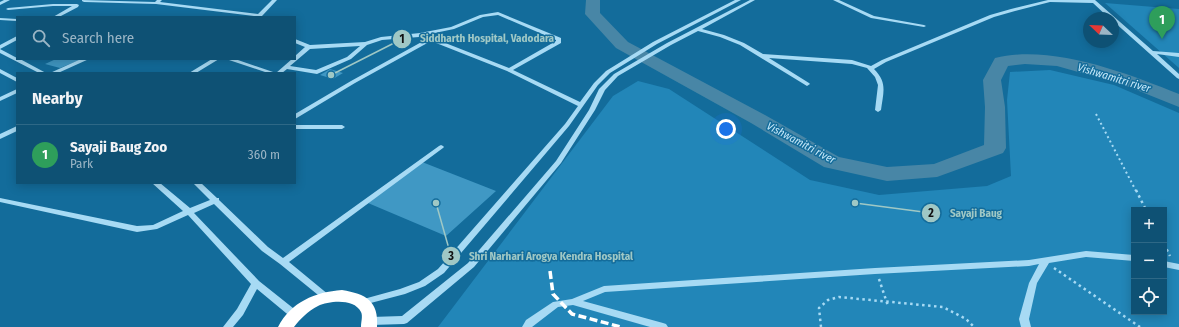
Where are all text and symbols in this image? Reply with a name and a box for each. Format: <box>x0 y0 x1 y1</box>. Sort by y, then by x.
pin: 1 <box>1149 6 1175 39</box>
north arrow <box>1083 12 1119 48</box>
search box <box>16 16 296 60</box>
icon: search <box>30 27 52 49</box>
callout: Siddharth Hospital, Vadodara <box>392 27 562 50</box>
text: Search here <box>62 29 134 47</box>
text: 1 <box>399 32 405 46</box>
text: Siddharth Hospital, Vadodara <box>420 32 555 45</box>
water label: Vishwamitri river <box>1076 61 1153 96</box>
text: Nearby <box>32 88 83 109</box>
your location <box>716 119 736 139</box>
water label: Vishwamitri river <box>764 119 839 167</box>
text: Sayaji Baug Zoo <box>70 138 167 156</box>
text: 1 <box>42 147 48 162</box>
text: 360 m <box>248 147 280 162</box>
text: Park <box>70 156 93 171</box>
callout: Sayaji Baug <box>921 201 1010 224</box>
text: 2 <box>927 206 934 220</box>
text: Sayaji Baug <box>950 207 1003 220</box>
map controls <box>1131 207 1167 315</box>
button: + <box>1131 207 1167 243</box>
button: − <box>1131 243 1167 279</box>
callout: Shri Narhari Arogya Kendra Hospital <box>441 244 641 267</box>
text: 3 <box>447 249 454 263</box>
text: Shri Narhari Arogya Kendra Hospital <box>469 250 634 263</box>
button: locate <box>1131 279 1167 315</box>

